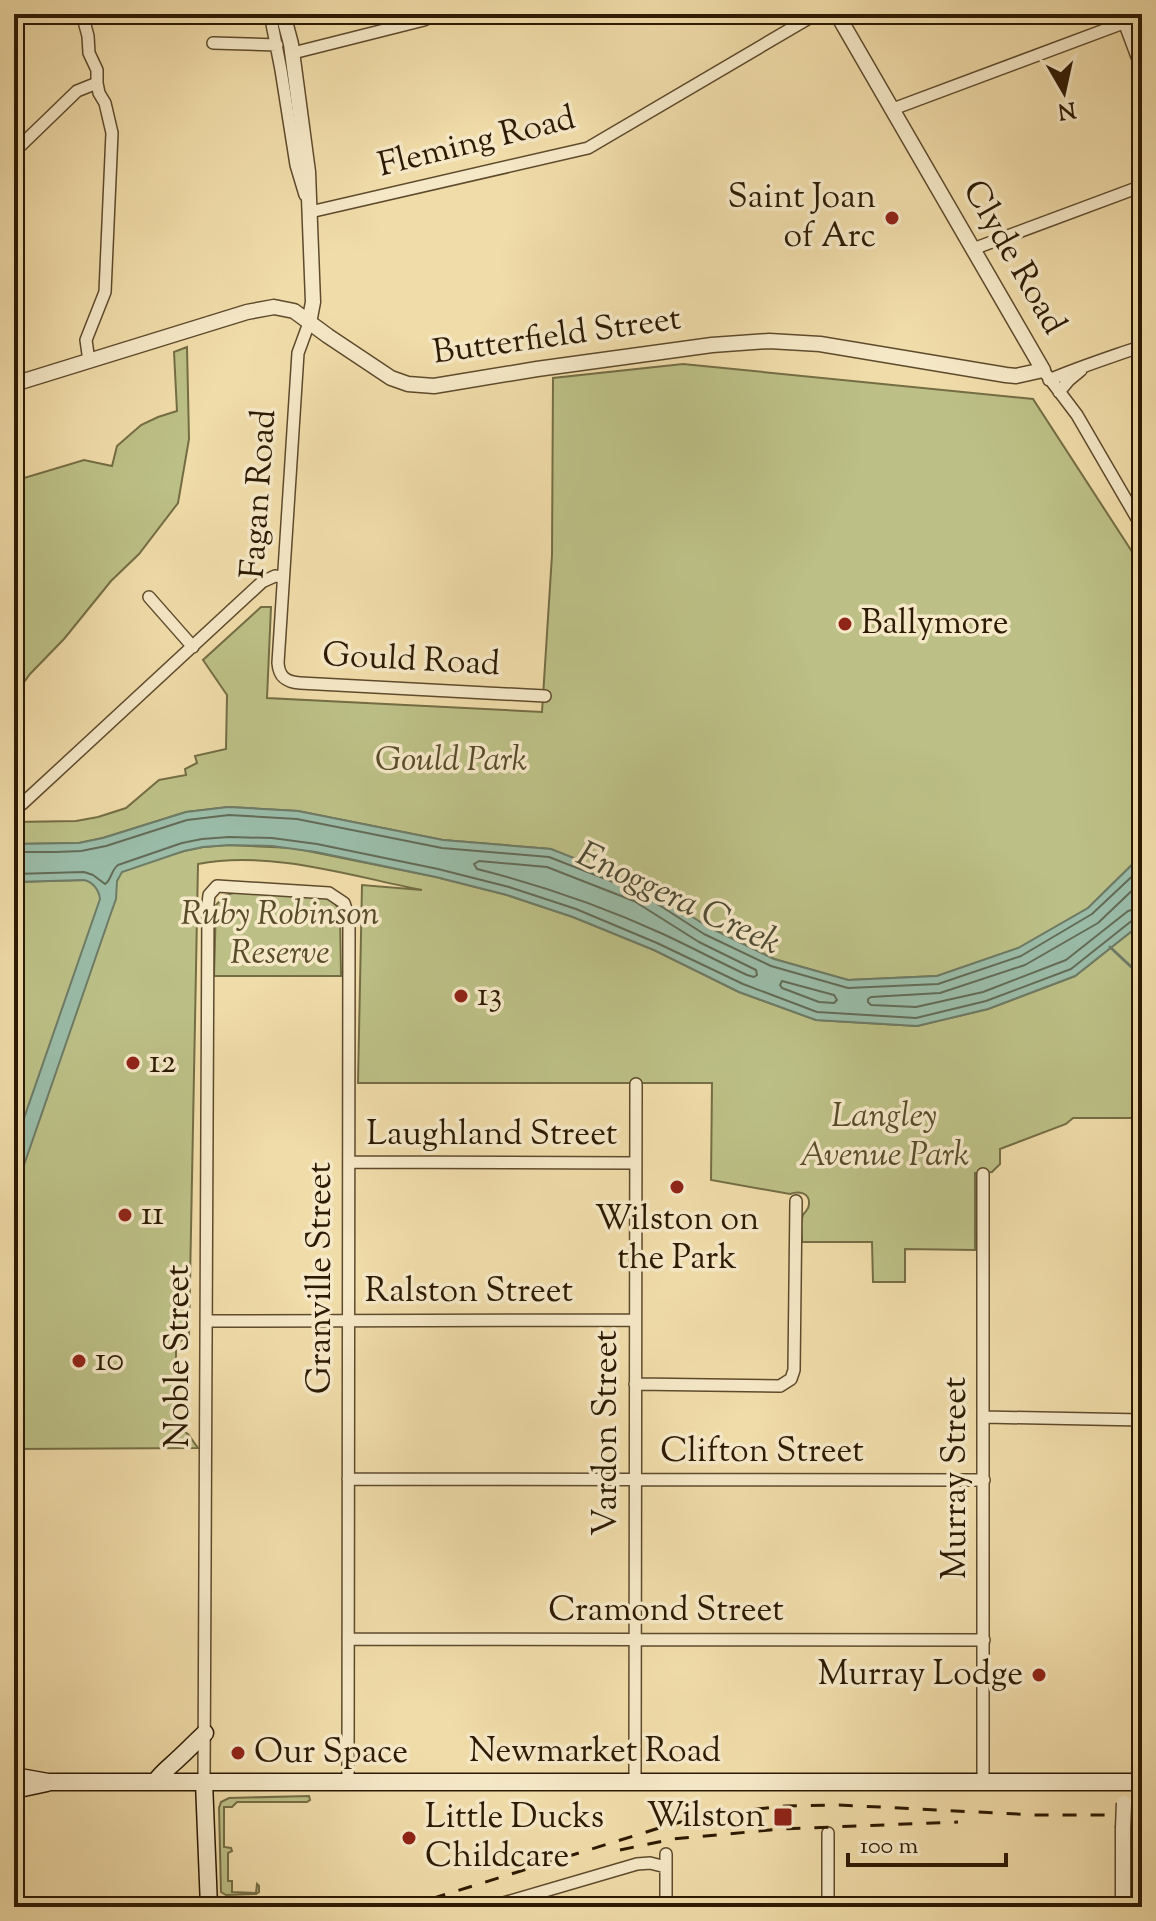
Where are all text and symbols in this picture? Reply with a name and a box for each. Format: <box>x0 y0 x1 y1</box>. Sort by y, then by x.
north arrow <box>1024 52 1104 132</box>
text: N <box>1055 92 1078 126</box>
street label: Fleming Road <box>373 95 581 191</box>
street label: Clyde Road <box>949 172 1077 344</box>
place label: Saint Joan of Arc <box>728 174 876 262</box>
marker: Saint Joan of Arc <box>883 209 901 227</box>
street label: Butterfield Street <box>430 295 685 379</box>
street label: Fagan Road <box>230 408 290 580</box>
place label: Ballymore <box>861 600 1009 649</box>
marker: Ballymore <box>836 615 854 633</box>
street label: Gould Road <box>321 632 501 690</box>
park label: Gould Park <box>375 737 527 786</box>
water label: Enoggera Creek <box>567 830 789 970</box>
park label: Ruby Robinson Reserve <box>181 891 379 979</box>
place label: 13 <box>477 972 502 1021</box>
marker: 13 <box>452 987 470 1005</box>
place label: 12 <box>149 1039 177 1088</box>
marker: 12 <box>124 1054 142 1072</box>
park label: Langley Avenue Park <box>799 1093 969 1181</box>
street label: Laughland Street <box>367 1111 618 1160</box>
street label: Granville Street <box>297 1161 346 1394</box>
marker: Wilston on the Park <box>668 1178 686 1196</box>
place label: 11 <box>141 1191 164 1240</box>
place label: Wilston on the Park <box>595 1196 759 1284</box>
marker: 11 <box>116 1206 134 1224</box>
street label: Noble Street <box>155 1264 204 1448</box>
street label: Ralston Street <box>365 1268 574 1317</box>
street label: Vardon Street <box>583 1330 632 1536</box>
place label: 10 <box>95 1337 124 1386</box>
marker: 10 <box>70 1352 88 1370</box>
street label: Murray Street <box>932 1376 981 1579</box>
street label: Clifton Street <box>660 1428 864 1477</box>
street label: Cramond Street <box>548 1587 784 1636</box>
place label: Murray Lodge <box>818 1651 1023 1700</box>
marker: Murray Lodge <box>1030 1666 1048 1684</box>
street label: Newmarket Road <box>469 1728 721 1777</box>
place label: Our Space <box>254 1729 408 1778</box>
marker: Our Space <box>229 1744 247 1762</box>
place label: Wilston <box>646 1793 765 1842</box>
place label: Little Ducks Childcare <box>425 1794 604 1882</box>
marker: Wilston <box>772 1806 794 1828</box>
scale bar <box>848 1817 1006 1867</box>
marker: Little Ducks Childcare <box>400 1829 418 1847</box>
text: 100 m <box>860 1830 918 1864</box>

